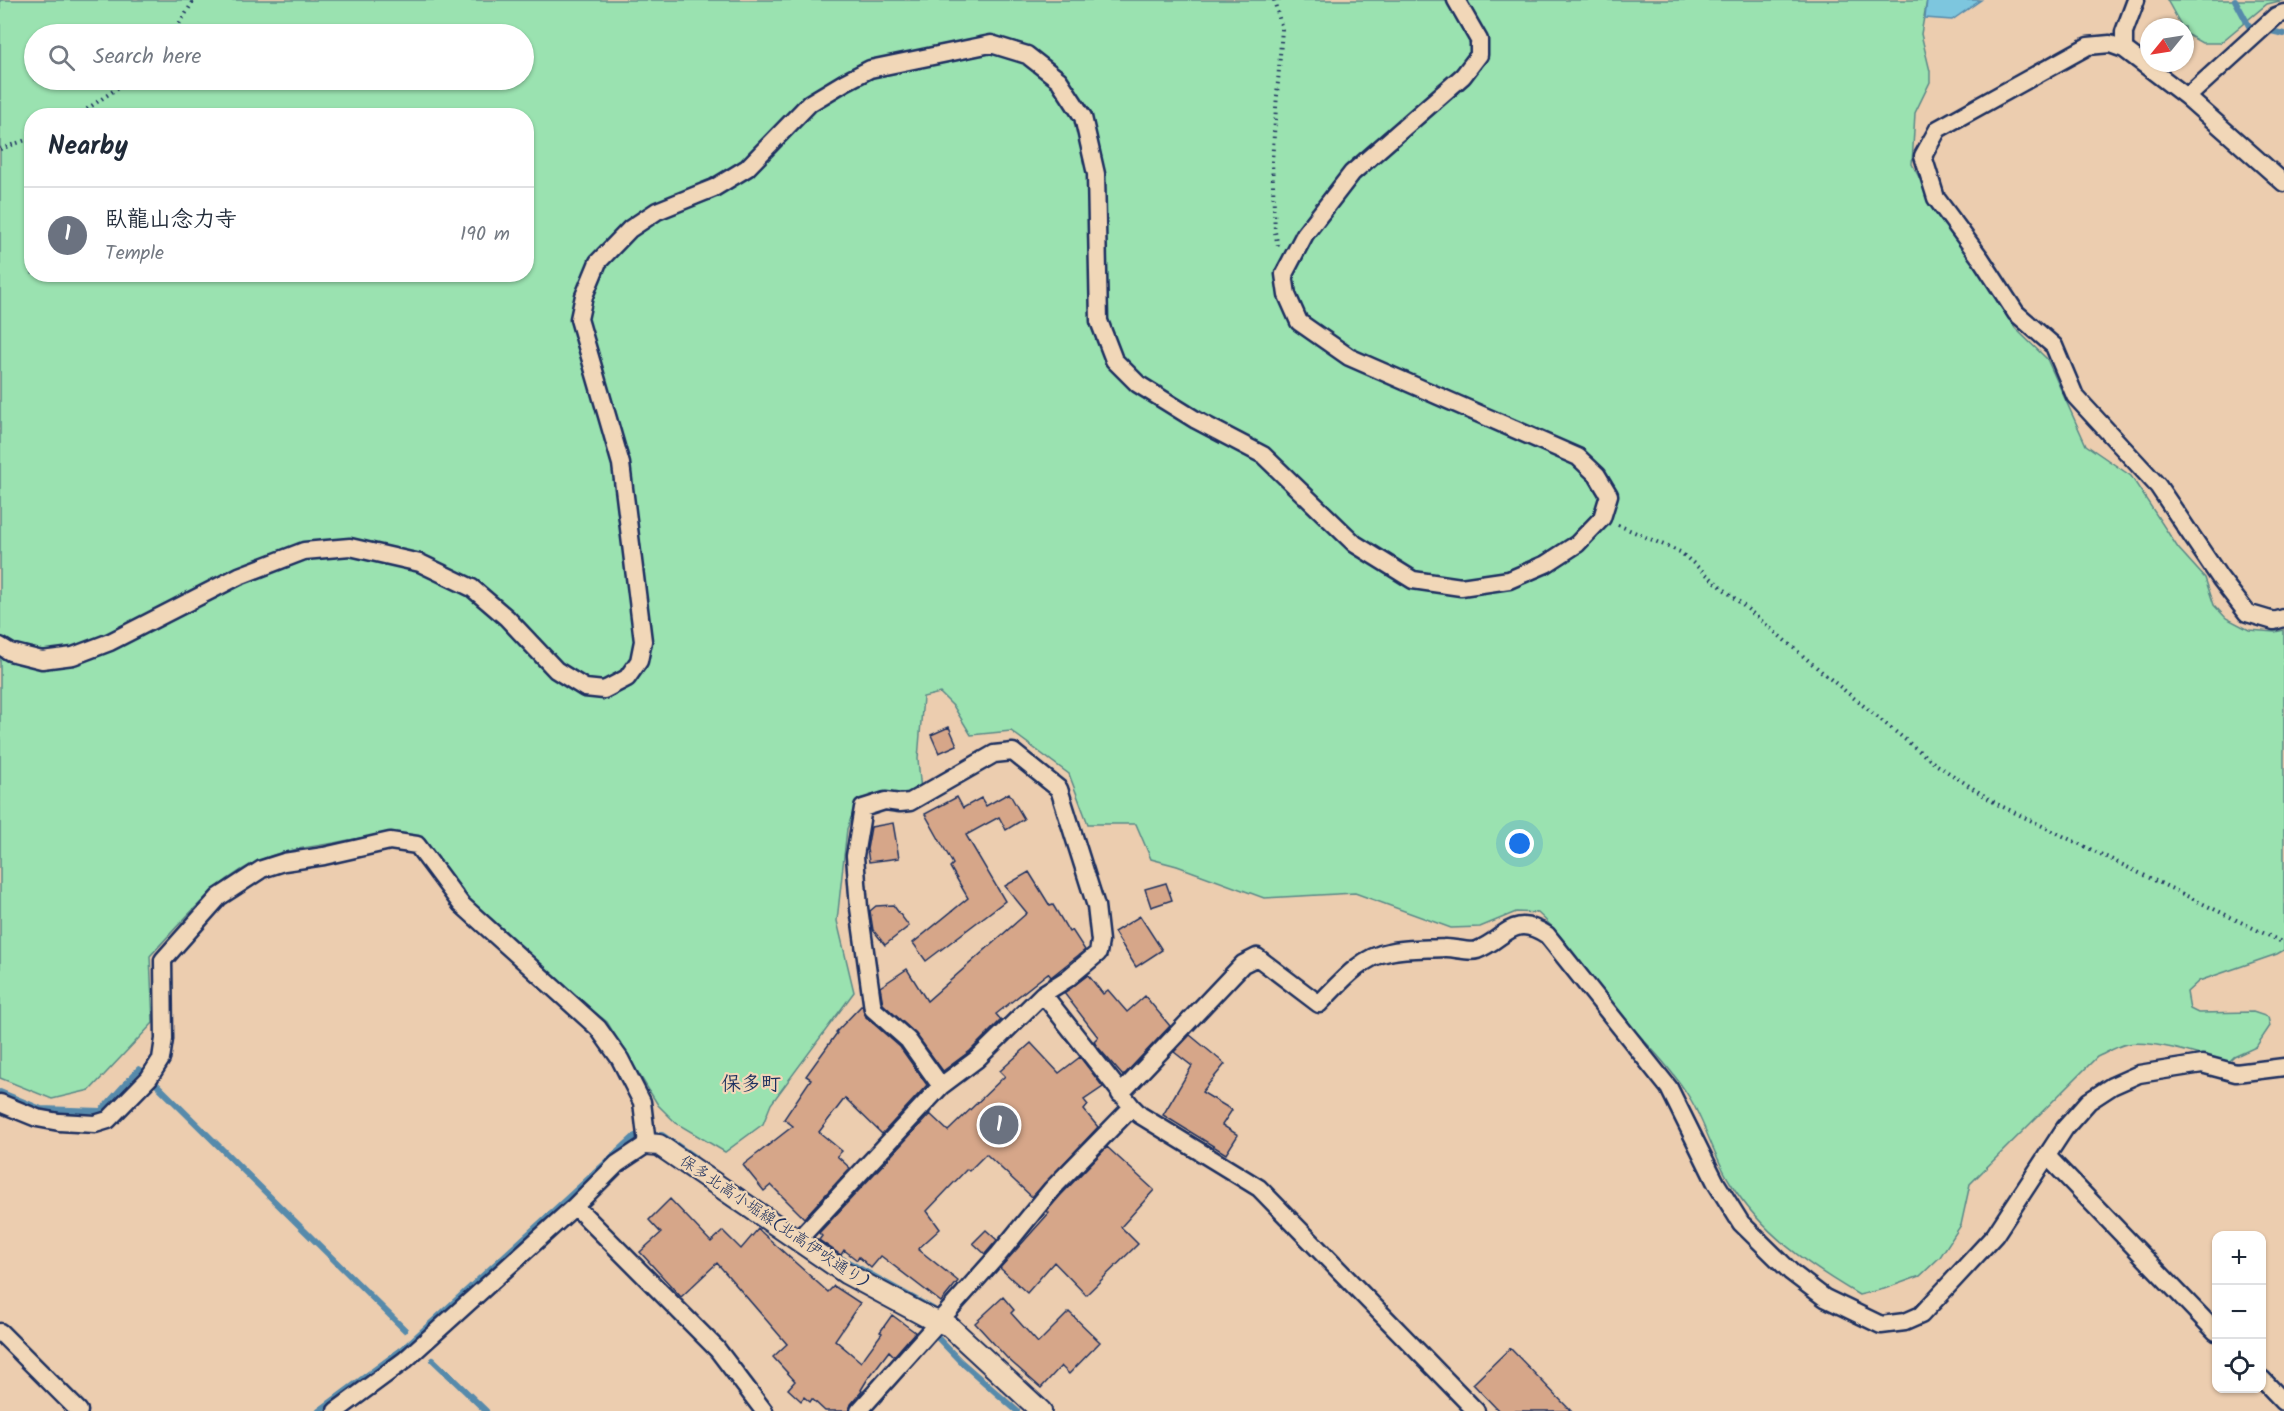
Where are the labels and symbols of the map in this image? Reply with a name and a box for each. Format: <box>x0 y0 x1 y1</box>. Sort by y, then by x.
north arrow <box>2140 18 2194 72</box>
your location <box>1505 829 1534 858</box>
district label: 保多町 <box>721 1069 781 1101</box>
pin: 1 <box>980 1102 1018 1148</box>
street label: 保多北高小堀線(北高伊吹通り) <box>674 1149 874 1295</box>

